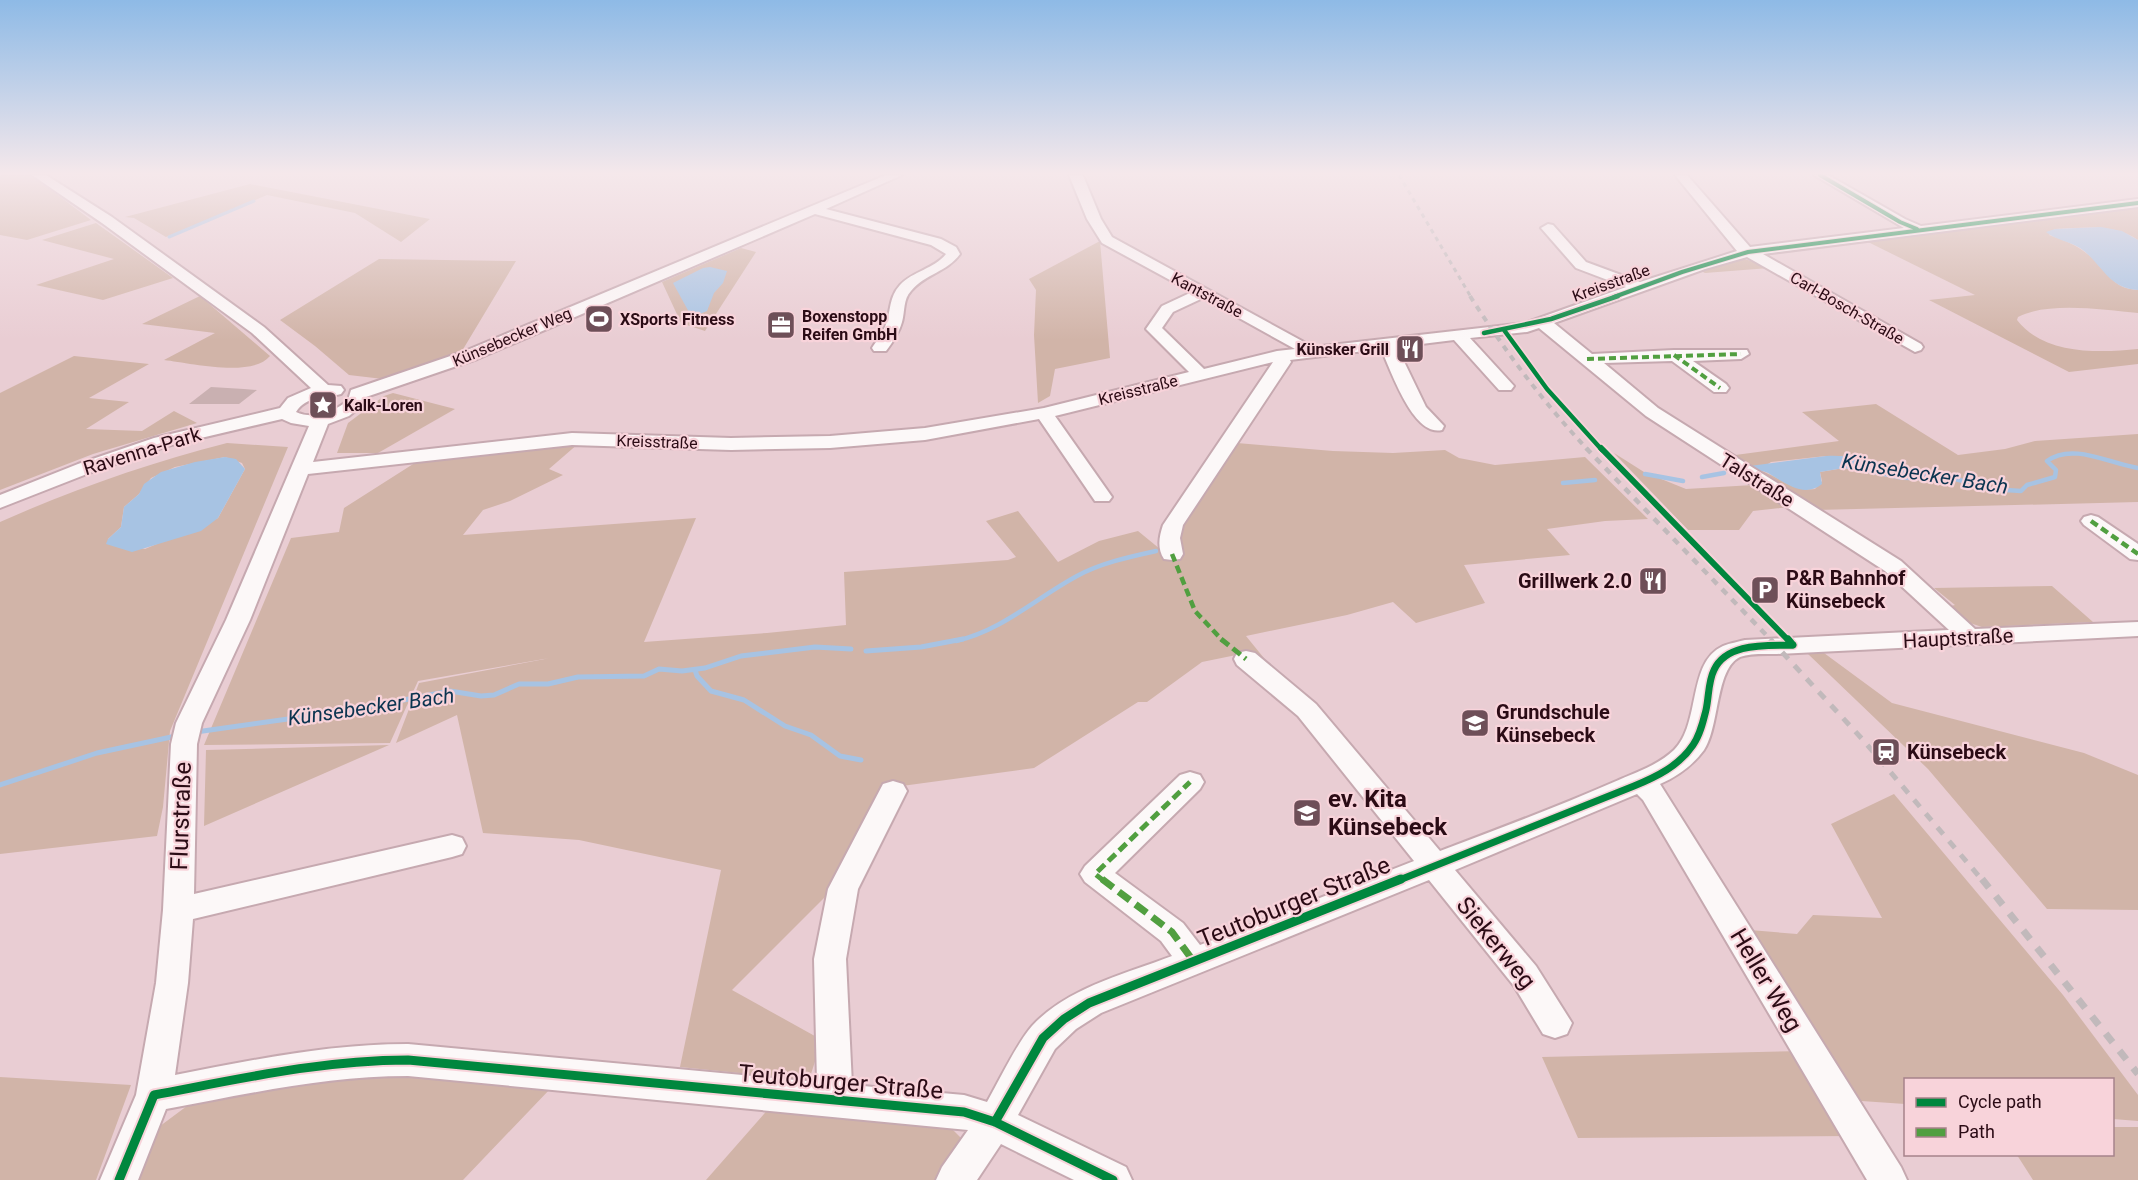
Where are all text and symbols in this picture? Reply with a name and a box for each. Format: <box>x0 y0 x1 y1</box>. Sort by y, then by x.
street label: Kreisstraße <box>1570 260 1652 306</box>
street label: Kantstraße <box>1168 268 1246 322</box>
street label: Carl-Bosch-Straße <box>1787 268 1907 348</box>
street label: Künsebecker Weg <box>450 303 574 371</box>
sports icon: XSports Fitness <box>583 303 615 335</box>
place label: Boxenstopp Reifen GmbH <box>802 307 897 344</box>
office icon: Boxenstopp Reifen GmbH <box>765 309 797 341</box>
place label: XSports Fitness <box>620 310 734 329</box>
restaurant icon: Künsker Grill <box>1394 333 1426 365</box>
place label: Künsker Grill <box>1297 340 1389 359</box>
street label: Kreisstraße <box>1096 371 1180 409</box>
place icon: Kalk-Loren <box>307 389 339 421</box>
place label: Kalk-Loren <box>344 396 423 415</box>
street label: Ravenna-Park <box>80 421 205 480</box>
street label: Kreisstraße <box>616 431 698 453</box>
street label: Talstraße <box>1715 448 1799 512</box>
water label: Künsebecker Bach <box>1840 449 2010 499</box>
restaurant icon: Grillwerk 2.0 <box>1637 565 1669 597</box>
place label: P&R Bahnhof Künsebeck <box>1786 566 1906 613</box>
place label: Grillwerk 2.0 <box>1518 569 1632 593</box>
parking icon: P&R Bahnhof Künsebeck <box>1749 574 1781 606</box>
street label: Hauptstraße <box>1902 623 2014 653</box>
water label: Künsebecker Bach <box>286 683 456 731</box>
place label: Grundschule Künsebeck <box>1496 700 1610 747</box>
school or university icon: Grundschule Künsebeck <box>1459 707 1491 739</box>
station icon: Künsebeck <box>1870 736 1902 768</box>
place label: Künsebeck <box>1907 740 2006 764</box>
street label: Flurstraße <box>165 761 197 871</box>
place label: ev. Kita Künsebeck <box>1328 785 1448 841</box>
school or university icon: ev. Kita Künsebeck <box>1291 797 1323 829</box>
street label: Teutoburger Straße <box>1194 851 1394 953</box>
street label: Siekerweg <box>1450 891 1542 995</box>
street label: Heller Weg <box>1724 923 1808 1037</box>
street label: Teutoburger Straße <box>738 1059 944 1105</box>
legend <box>1904 1078 2114 1156</box>
text: Cycle path <box>1958 1091 2042 1112</box>
text: Path <box>1958 1121 1995 1142</box>

